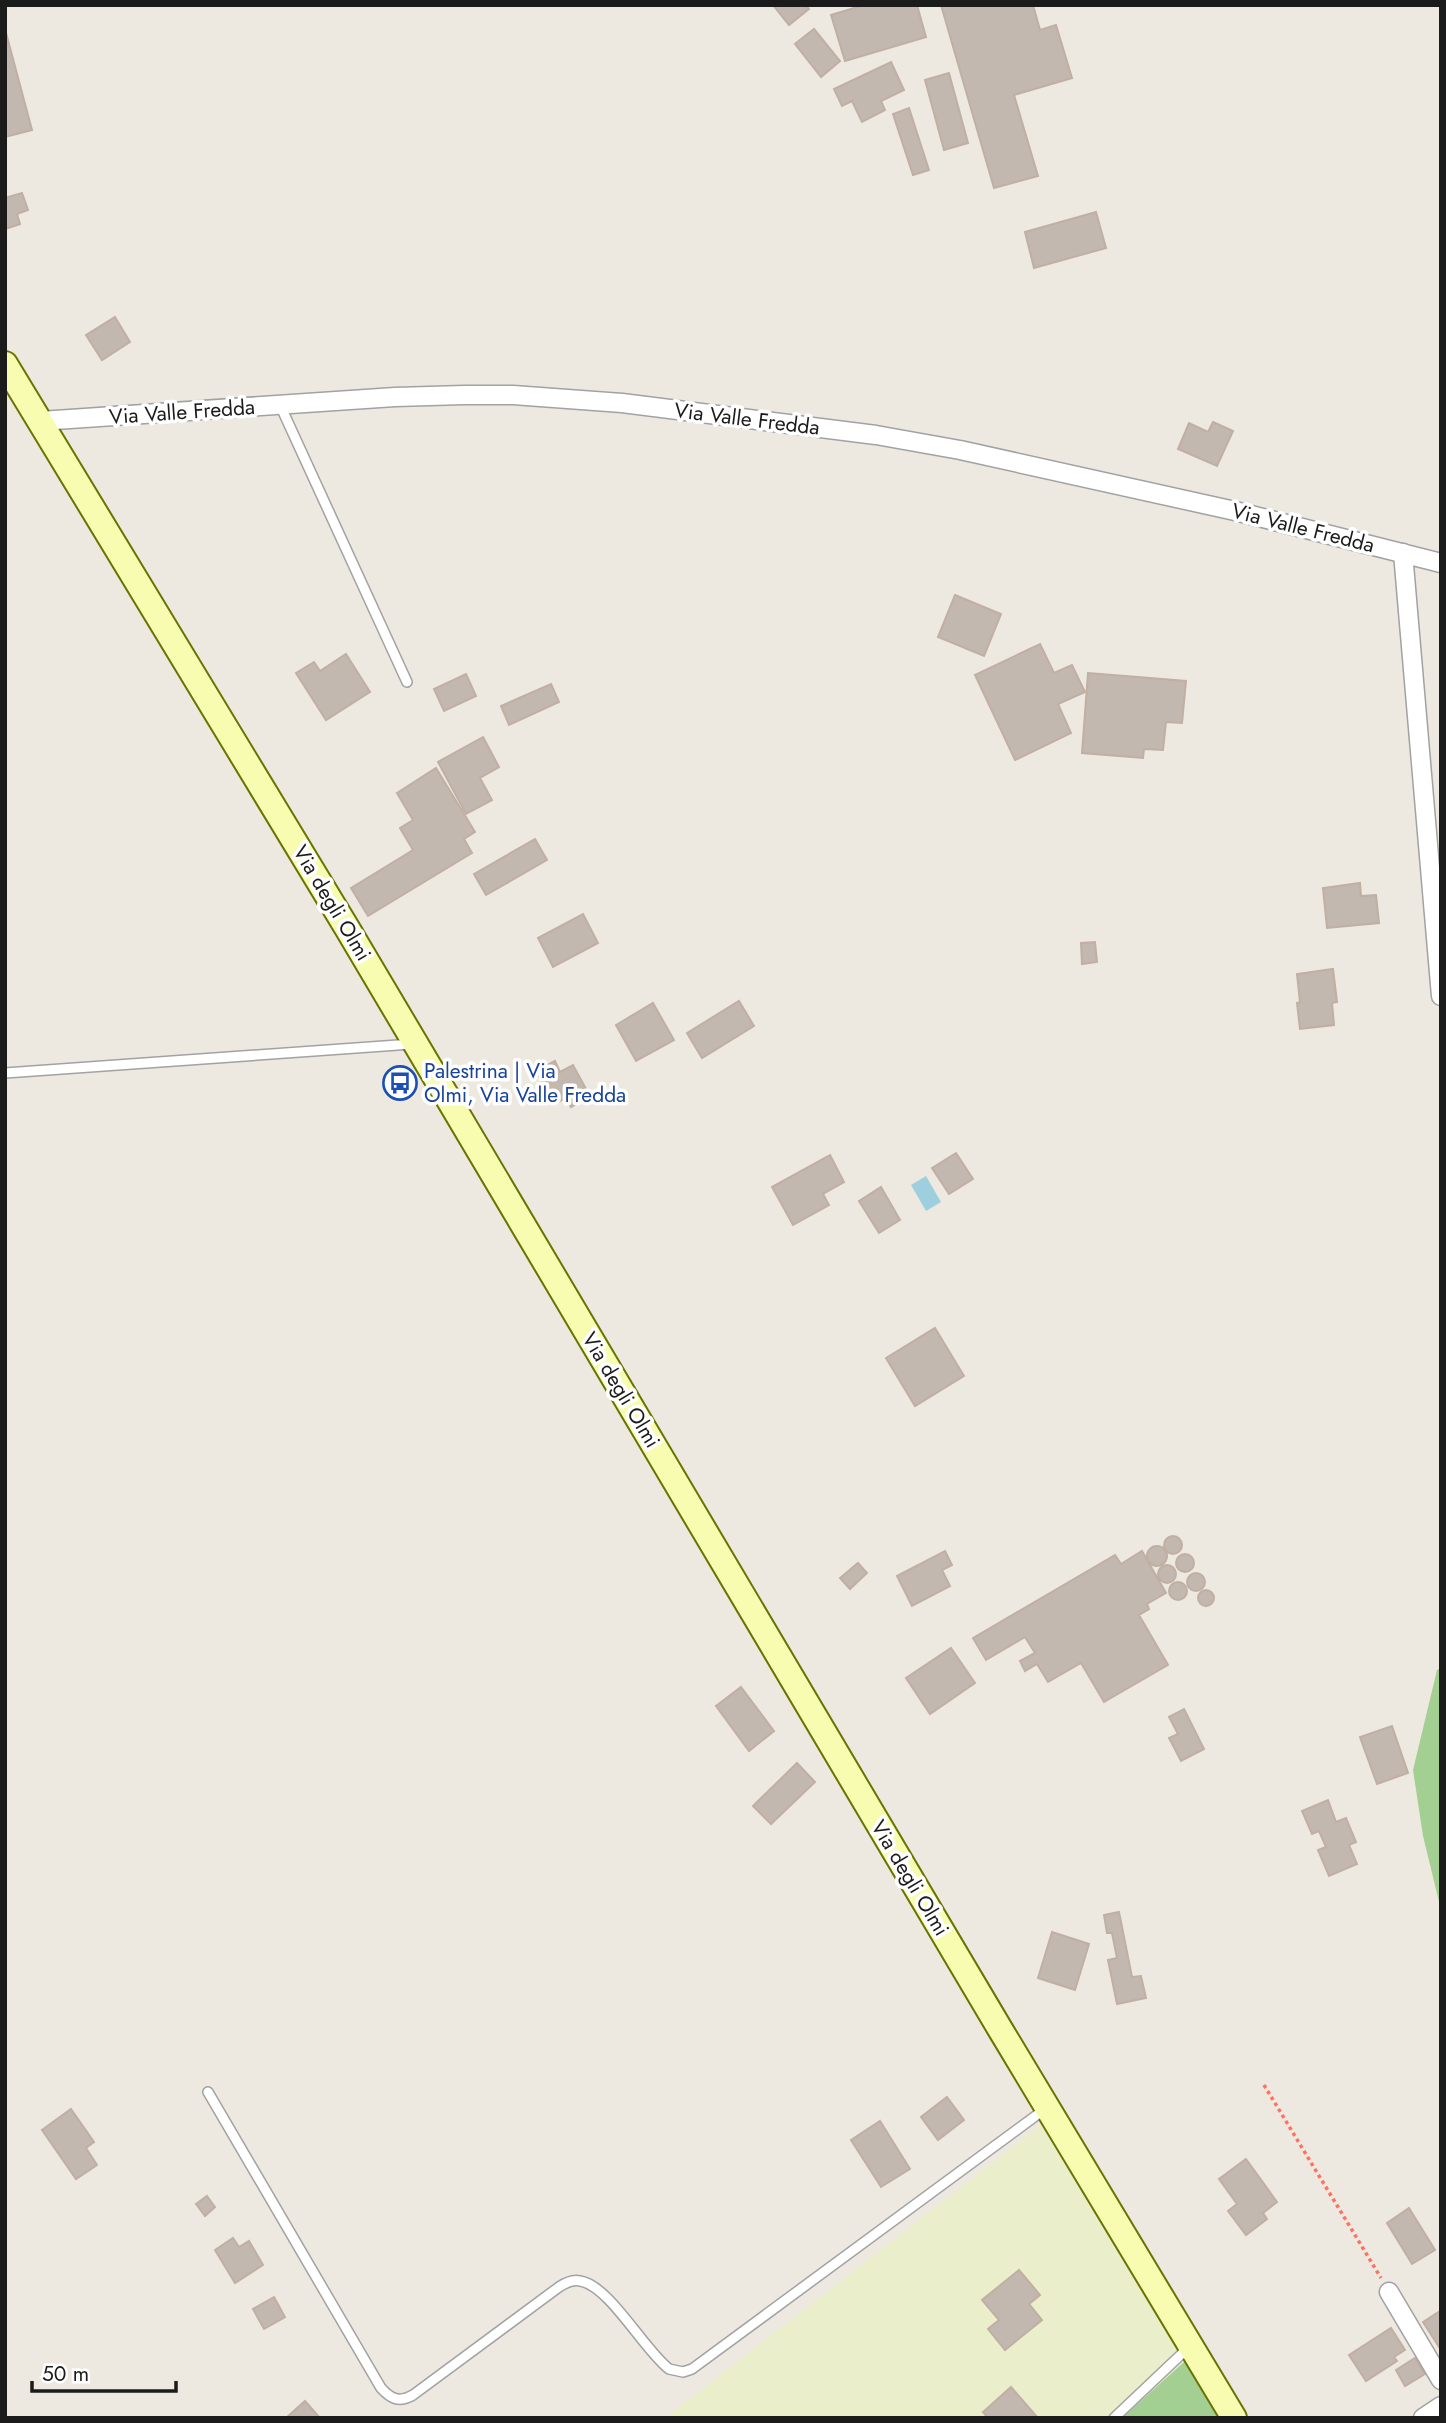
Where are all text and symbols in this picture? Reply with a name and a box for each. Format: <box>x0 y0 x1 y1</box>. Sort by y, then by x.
street label: Via Valle Fredda <box>108 392 256 432</box>
street label: Via Valle Fredda <box>673 395 821 443</box>
street label: Via Valle Fredda <box>1228 496 1378 560</box>
street label: Via degli Olmi <box>286 839 378 967</box>
place label: Palestrina | Via Olmi, Via Valle Fredda <box>424 1056 626 1110</box>
bus stop icon: Palestrina | Via Olmi, Via Valle Fredda <box>381 1064 419 1102</box>
street label: Via degli Olmi <box>575 1326 667 1454</box>
street label: Via degli Olmi <box>864 1814 956 1942</box>
scale bar <box>32 2350 175 2394</box>
text: 50 m <box>42 2359 89 2389</box>

